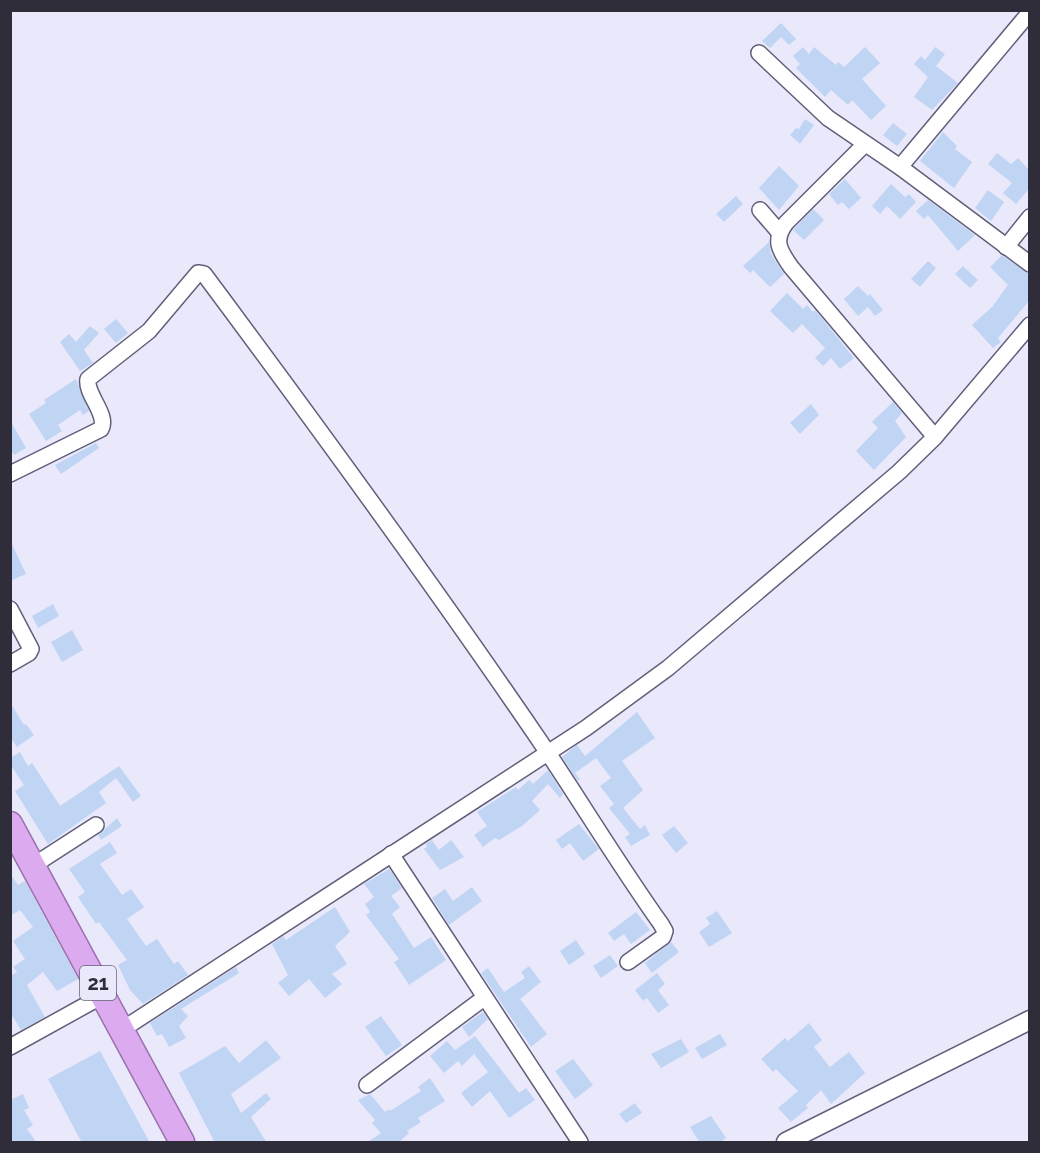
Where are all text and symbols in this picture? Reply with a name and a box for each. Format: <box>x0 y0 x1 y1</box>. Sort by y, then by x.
road number: 21 <box>80 966 116 1000</box>

